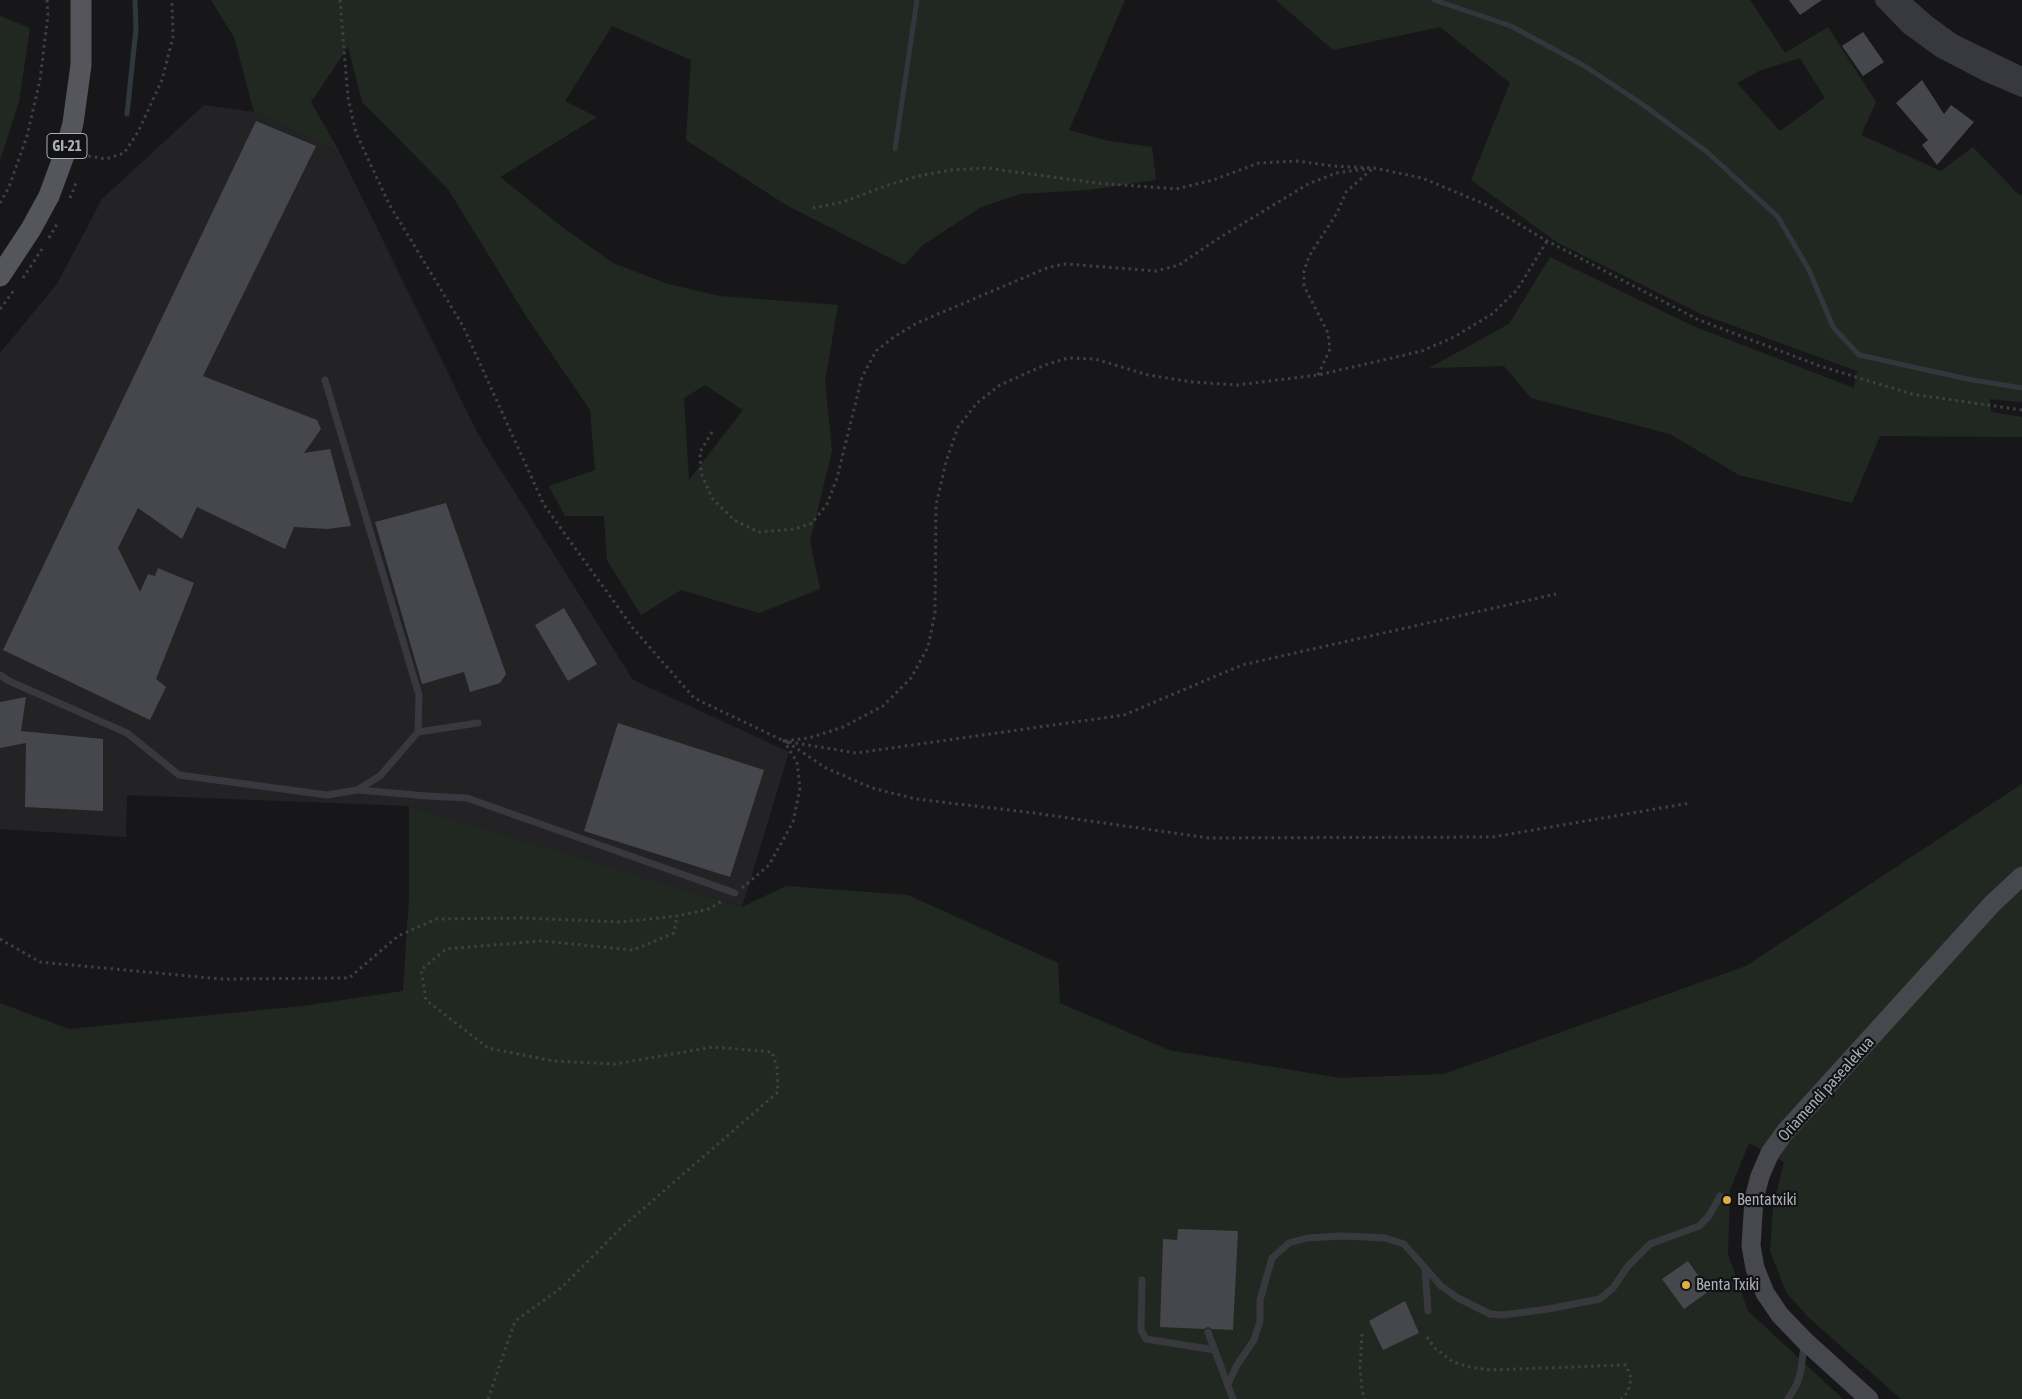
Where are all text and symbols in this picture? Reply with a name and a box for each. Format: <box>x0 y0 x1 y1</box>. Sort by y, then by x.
road number: GI-21 <box>47 134 87 158</box>
street label: Oriamendi pasealekua <box>1774 1033 1878 1145</box>
place label: Bentatxiki <box>1737 1190 1797 1210</box>
marker: Bentatxiki <box>1721 1194 1733 1206</box>
place label: Benta Txiki <box>1696 1275 1759 1295</box>
marker: Benta Txiki <box>1680 1279 1692 1291</box>

